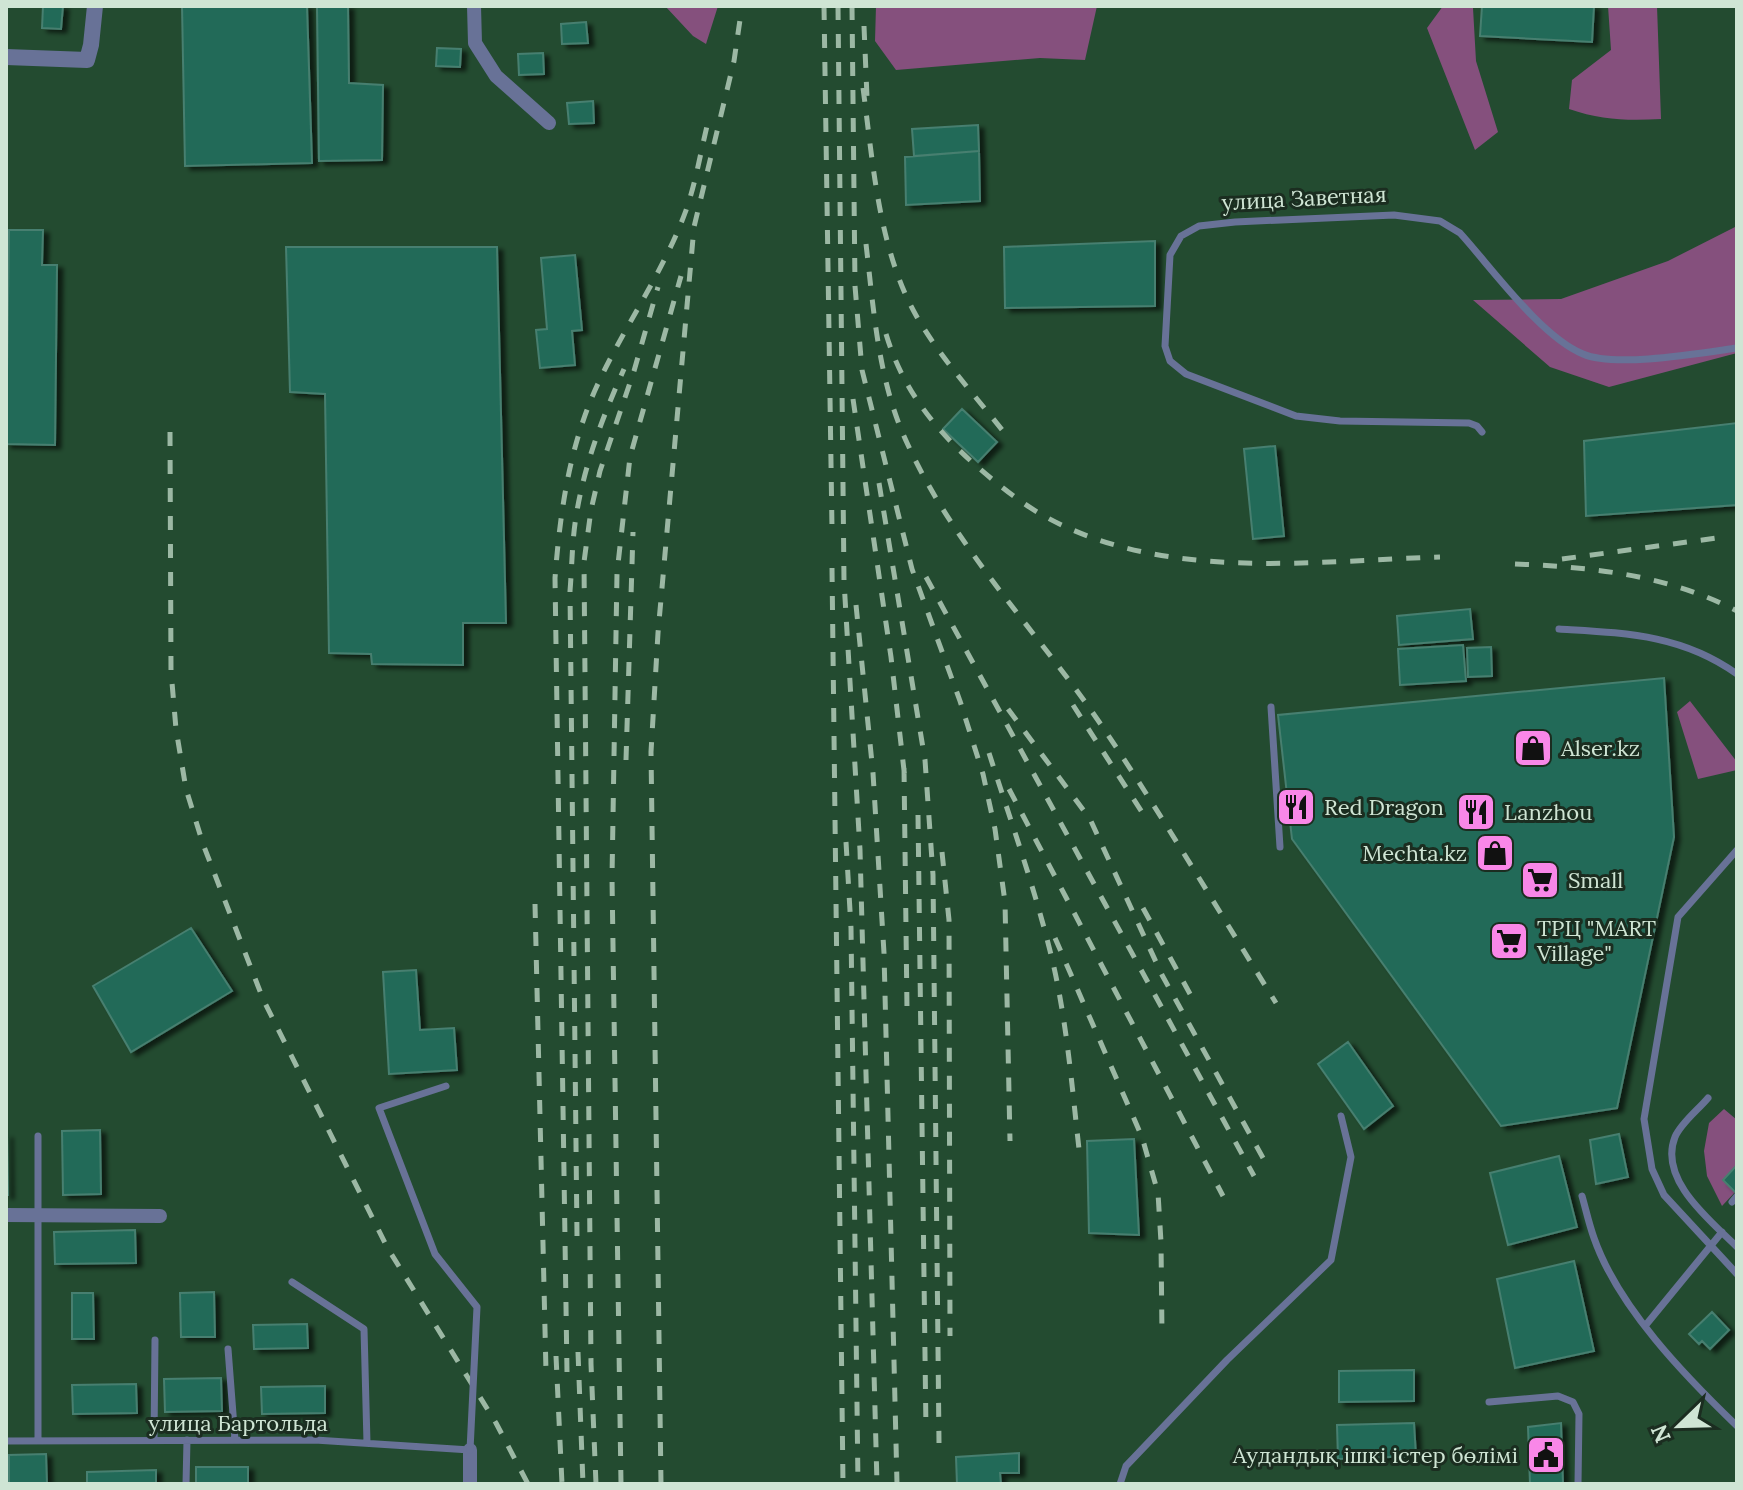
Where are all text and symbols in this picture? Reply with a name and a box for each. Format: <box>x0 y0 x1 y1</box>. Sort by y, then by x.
street label: улица Заветная <box>1221 180 1387 216</box>
shop icon: Alser.kz <box>1512 727 1554 769</box>
place label: Alser.kz <box>1560 734 1640 762</box>
restaurant icon: Red Dragon <box>1275 786 1317 828</box>
restaurant icon: Lanzhou <box>1455 791 1497 833</box>
place label: Red Dragon <box>1324 793 1444 821</box>
place label: Lanzhou <box>1504 798 1592 826</box>
shop icon: Mechta.kz <box>1474 832 1516 874</box>
place label: Mechta.kz <box>1362 839 1467 867</box>
supermarket icon: Small <box>1519 859 1561 901</box>
place label: Small <box>1568 866 1623 894</box>
place label: ТРЦ "MART Village" <box>1536 914 1656 967</box>
supermarket icon: ТРЦ "MART Village" <box>1488 920 1530 962</box>
north arrow <box>1639 1386 1719 1466</box>
street label: улица Бартольда <box>148 1409 328 1437</box>
text: N <box>1644 1421 1677 1447</box>
public building icon: Аудандық ішкі істер бөлімі <box>1525 1434 1567 1476</box>
place label: Аудандық ішкі істер бөлімі <box>1232 1441 1518 1469</box>

